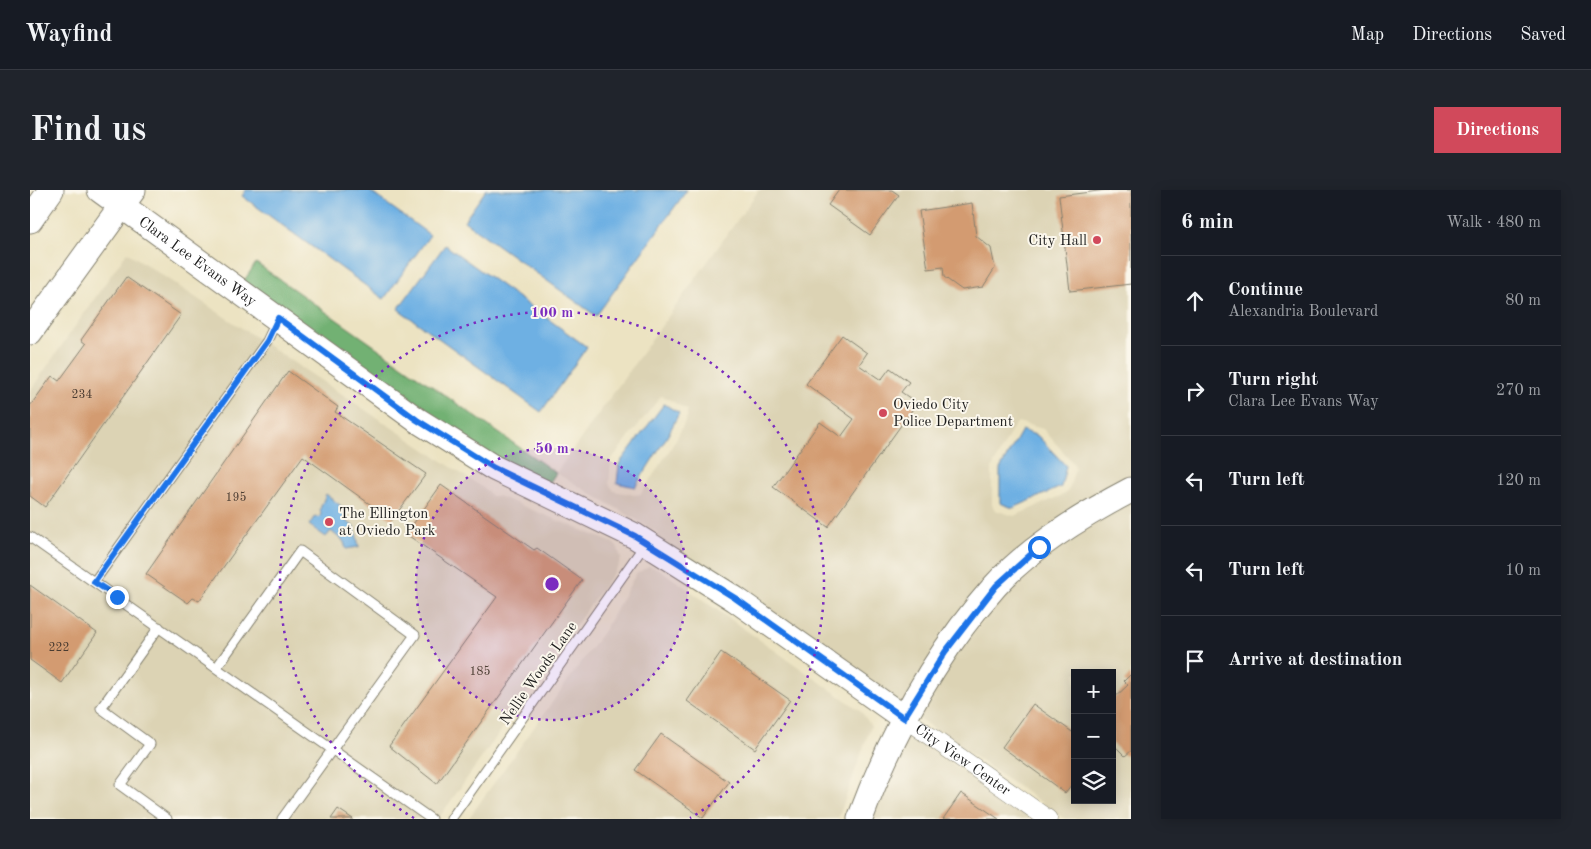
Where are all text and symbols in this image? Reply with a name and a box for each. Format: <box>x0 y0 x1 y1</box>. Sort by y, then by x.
text: Wayfind <box>25 23 112 47</box>
text: Map <box>1351 26 1384 44</box>
text: Directions <box>1412 26 1492 44</box>
text: Saved <box>1520 26 1566 44</box>
button: Directions <box>1434 107 1561 153</box>
text: Find us <box>30 113 146 148</box>
text: 6 min <box>1181 212 1234 233</box>
street label: Clara Lee Evans Way <box>135 215 259 310</box>
text: Walk · 480 m <box>1446 215 1541 231</box>
place label: City Hall <box>1028 234 1087 249</box>
marker: City Hall <box>1091 234 1103 246</box>
text: Continue <box>1228 281 1303 300</box>
icon: ahead <box>1181 287 1209 315</box>
text: 80 m <box>1505 293 1541 309</box>
text: Alexandria Boulevard <box>1228 304 1378 320</box>
text: 100 m <box>531 306 573 321</box>
text: Turn right <box>1228 371 1318 390</box>
icon: right <box>1181 377 1209 405</box>
text: 270 m <box>1496 383 1541 399</box>
house number: 234 <box>72 389 92 401</box>
text: Clara Lee Evans Way <box>1228 394 1379 410</box>
place label: Oviedo City Police Department <box>893 398 1013 430</box>
marker: Oviedo City Police Department <box>877 407 889 419</box>
text: 50 m <box>535 442 569 457</box>
icon: left <box>1181 467 1209 495</box>
text: Turn left <box>1228 471 1305 490</box>
text: 120 m <box>1496 473 1541 489</box>
house number: 195 <box>226 491 246 504</box>
place label: The Ellington at Oviedo Park <box>339 507 436 539</box>
marker: The Ellington at Oviedo Park <box>323 516 335 528</box>
route start <box>1028 536 1051 559</box>
icon: left <box>1181 557 1209 585</box>
text: Turn left <box>1228 561 1305 580</box>
text: 10 m <box>1505 563 1541 579</box>
centre of rings <box>543 575 561 593</box>
route end <box>106 586 129 609</box>
street label: Nellie Woods Lane <box>498 619 580 728</box>
house number: 222 <box>49 642 69 654</box>
icon: arrive <box>1181 647 1209 675</box>
text: Arrive at destination <box>1228 651 1402 670</box>
house number: 185 <box>470 665 490 678</box>
map controls <box>1071 669 1116 804</box>
button: + <box>1071 669 1116 714</box>
button: − <box>1071 714 1116 759</box>
street label: City View Center <box>912 722 1013 799</box>
button: layers <box>1071 759 1116 804</box>

